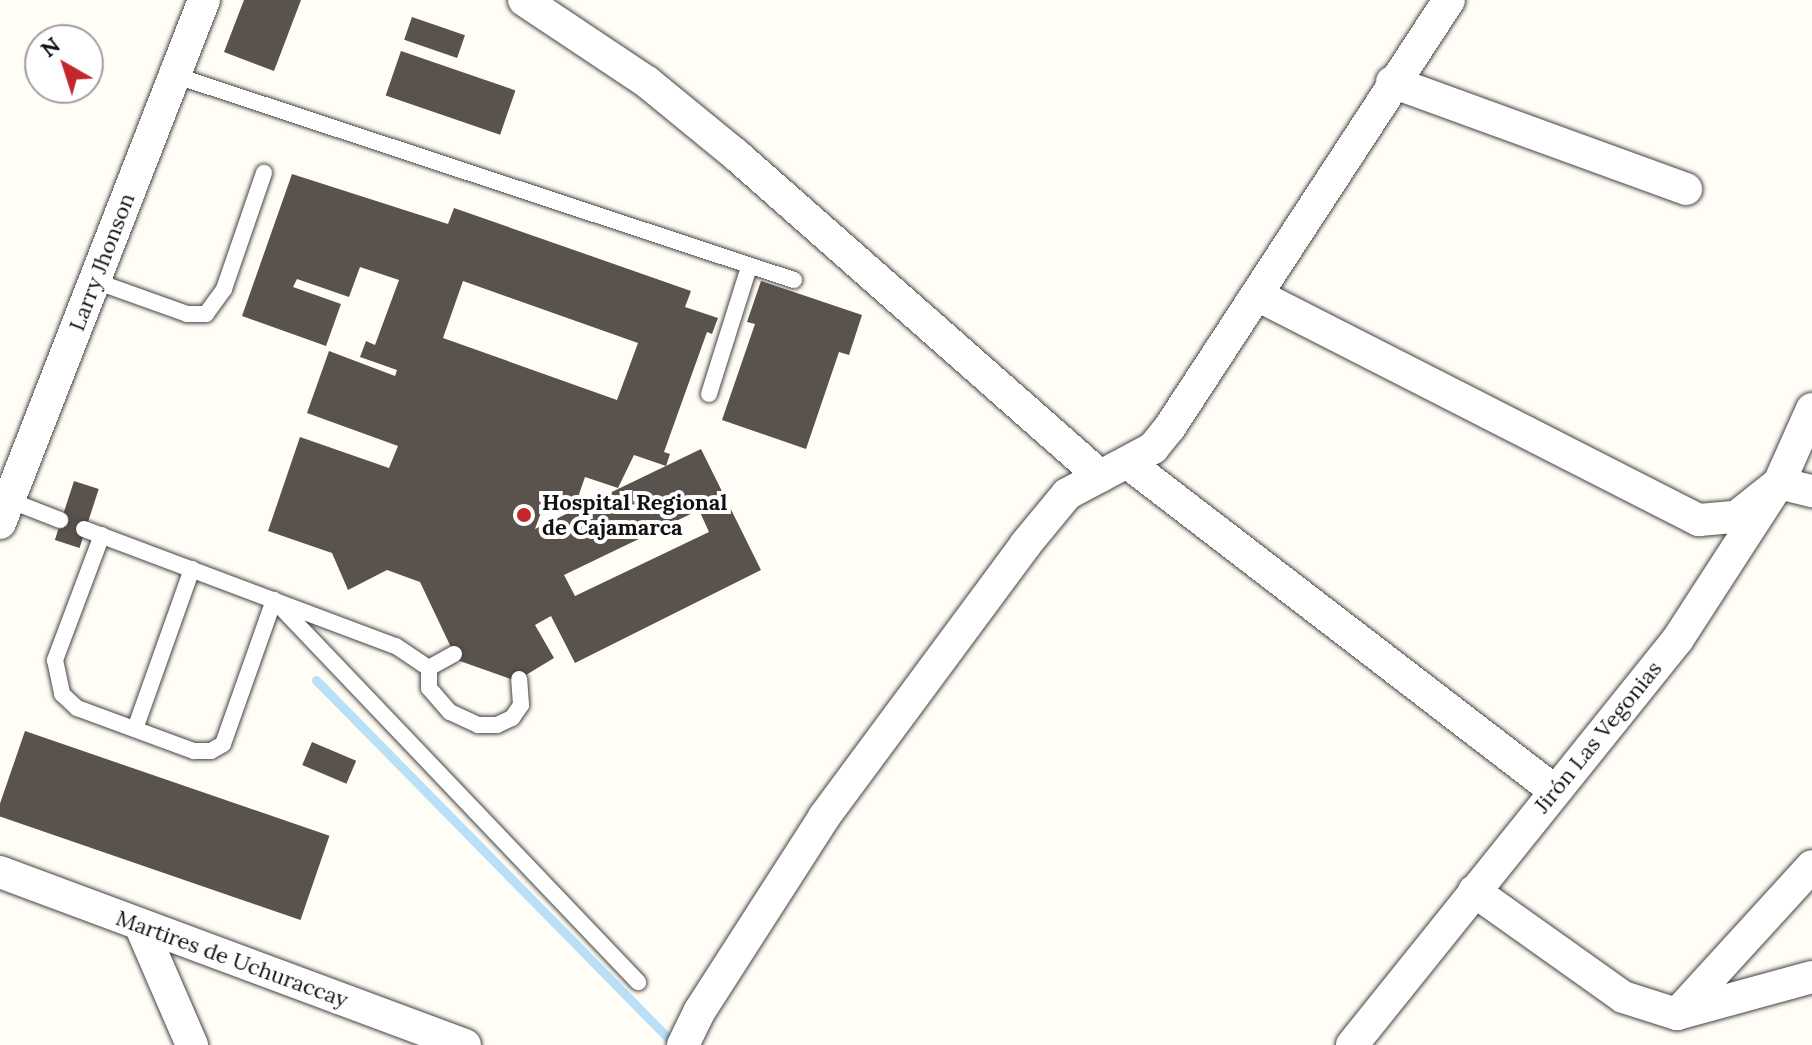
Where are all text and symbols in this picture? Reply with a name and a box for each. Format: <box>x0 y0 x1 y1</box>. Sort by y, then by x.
north arrow <box>24 24 104 104</box>
text: N <box>35 31 66 63</box>
street label: Larry Jhonson <box>64 189 140 335</box>
place label: Hospital Regional de Cajamarca <box>542 489 727 540</box>
marker: Hospital Regional de Cajamarca <box>513 504 535 526</box>
street label: Jirón Las Vegonias <box>1529 656 1667 818</box>
street label: Martires de Uchuraccay <box>112 905 352 1013</box>

